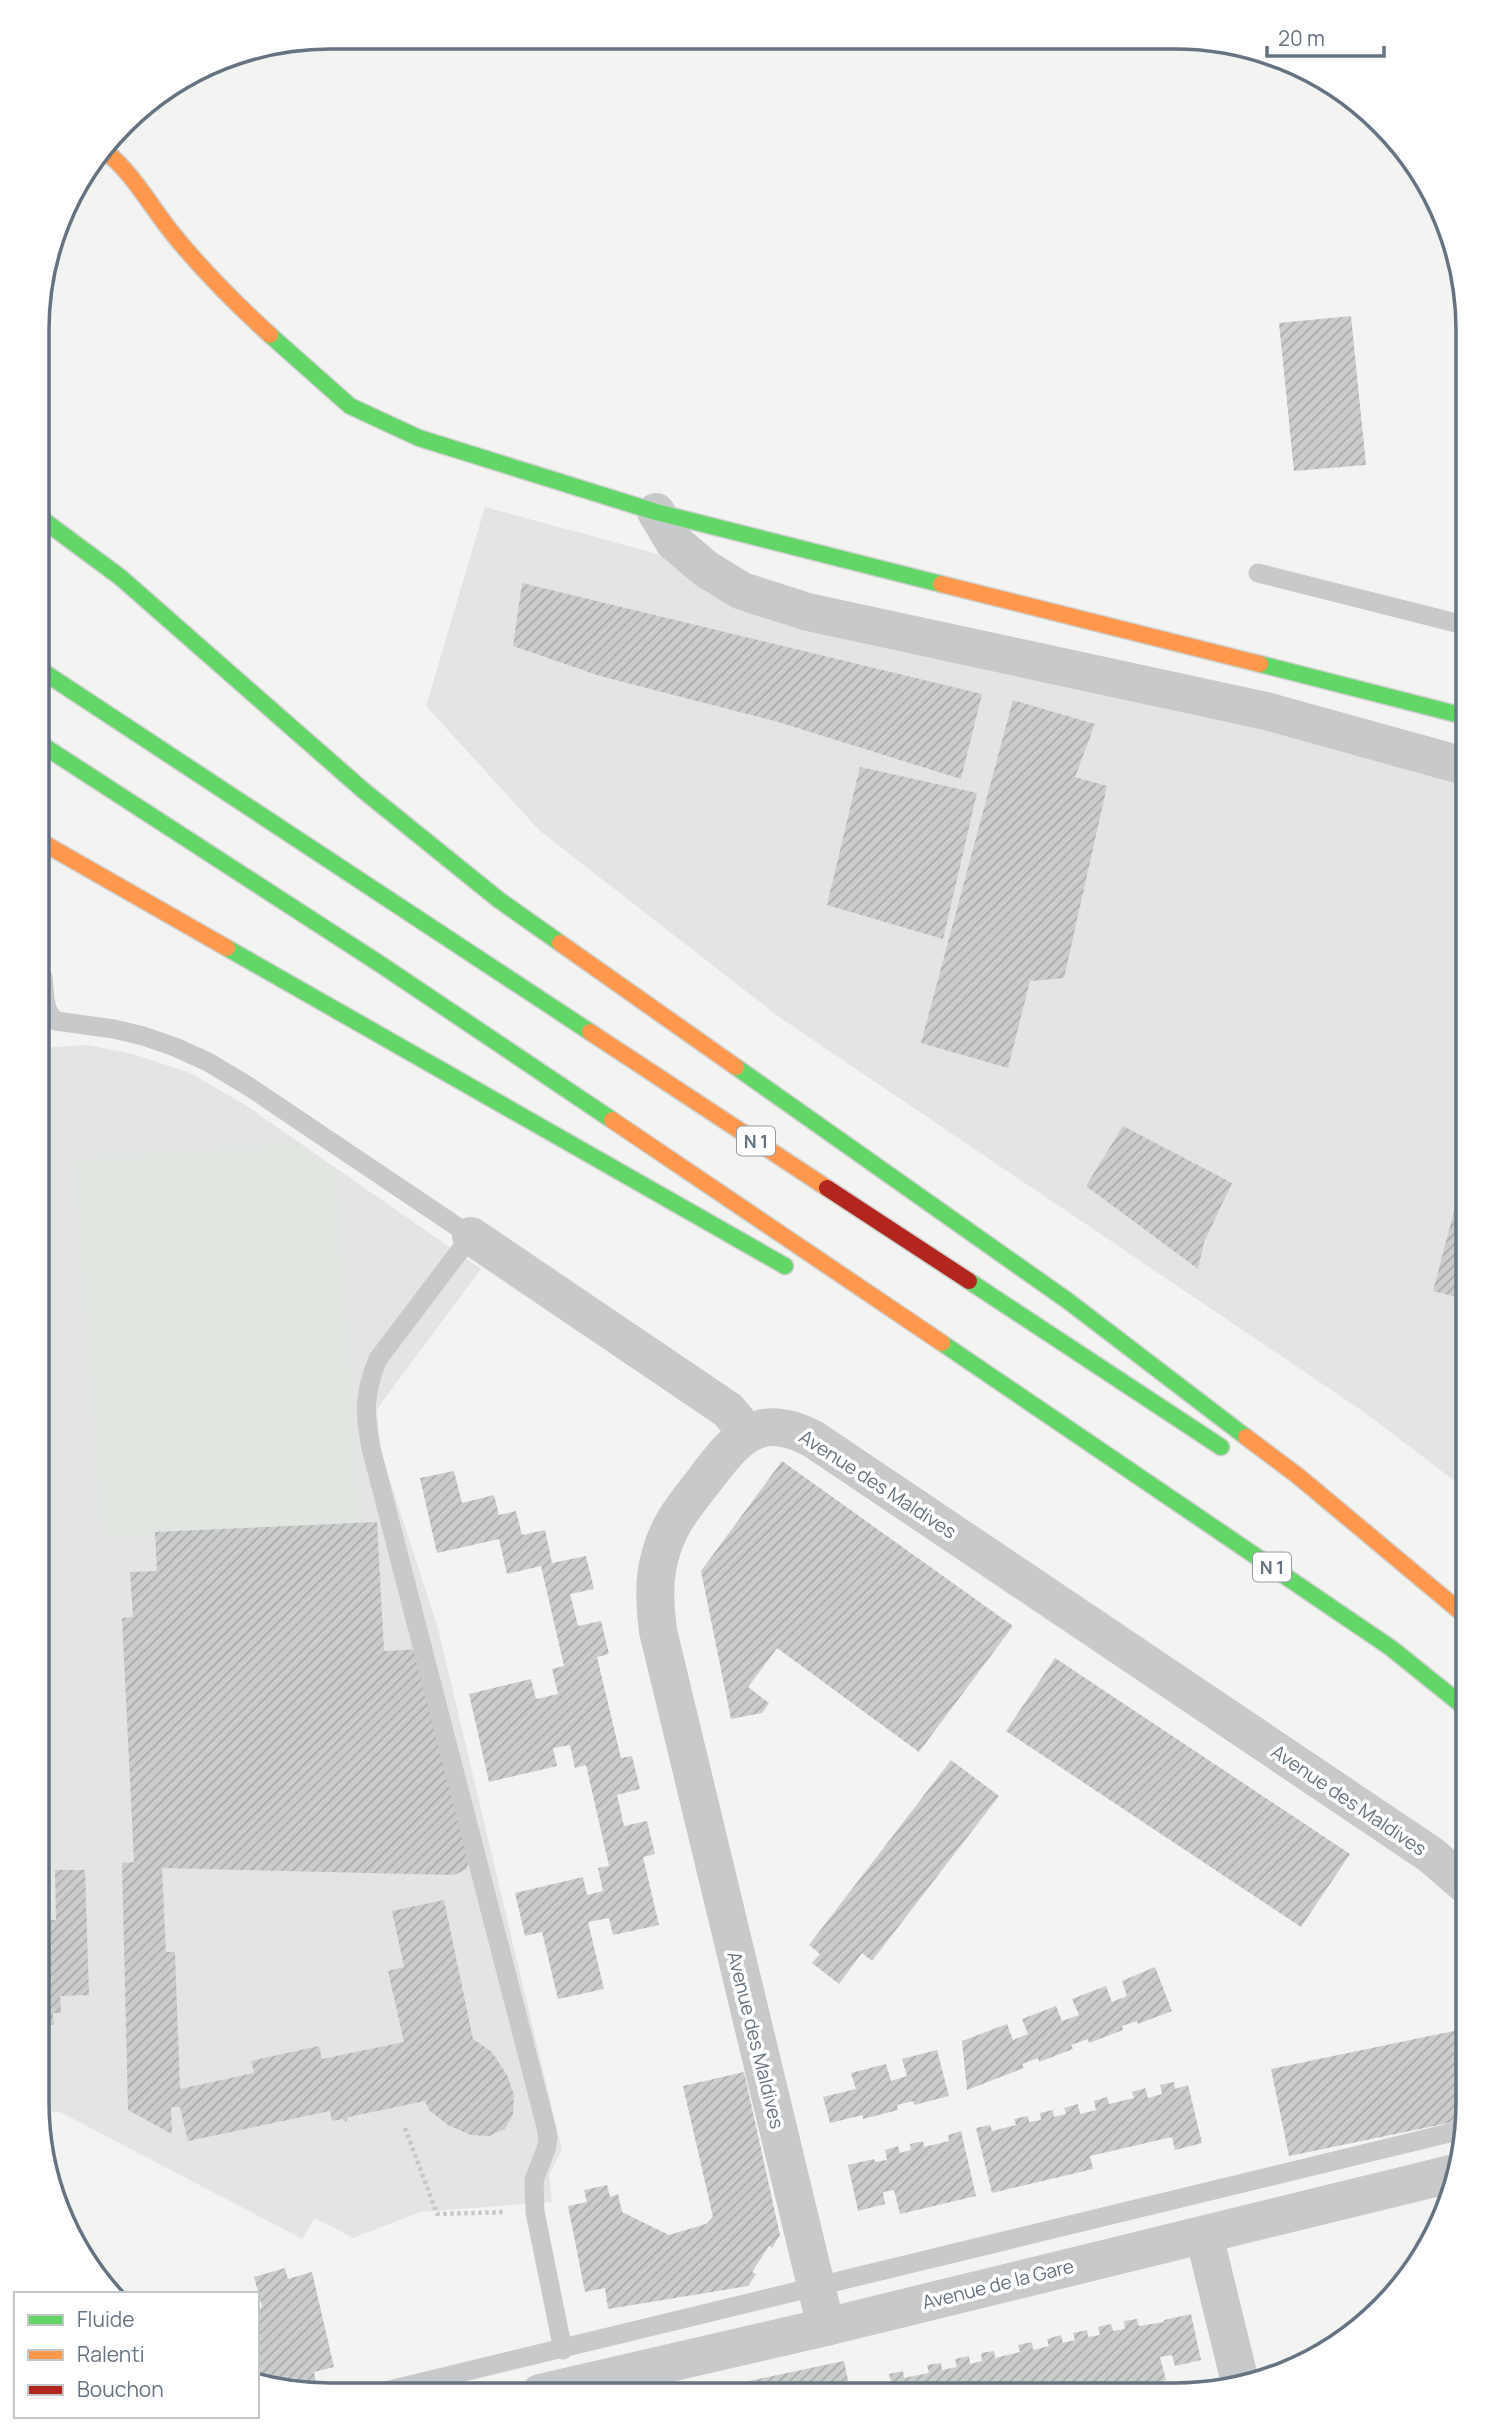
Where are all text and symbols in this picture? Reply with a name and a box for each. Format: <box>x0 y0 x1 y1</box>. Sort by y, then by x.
scale bar <box>1267 14 1384 58</box>
text: 20 m <box>1278 24 1325 52</box>
road number: N 1 <box>737 1126 775 1156</box>
street label: Avenue des Maldives <box>795 1424 961 1544</box>
road number: N 1 <box>1253 1552 1291 1582</box>
street label: Avenue des Maldives <box>1266 1738 1432 1862</box>
street label: Avenue des Maldives <box>721 1949 791 2131</box>
street label: Avenue de la Gare <box>919 2253 1077 2315</box>
legend <box>14 2292 259 2418</box>
text: Fluide <box>77 2305 135 2333</box>
text: Ralenti <box>77 2340 145 2368</box>
text: Bouchon <box>77 2375 164 2403</box>

